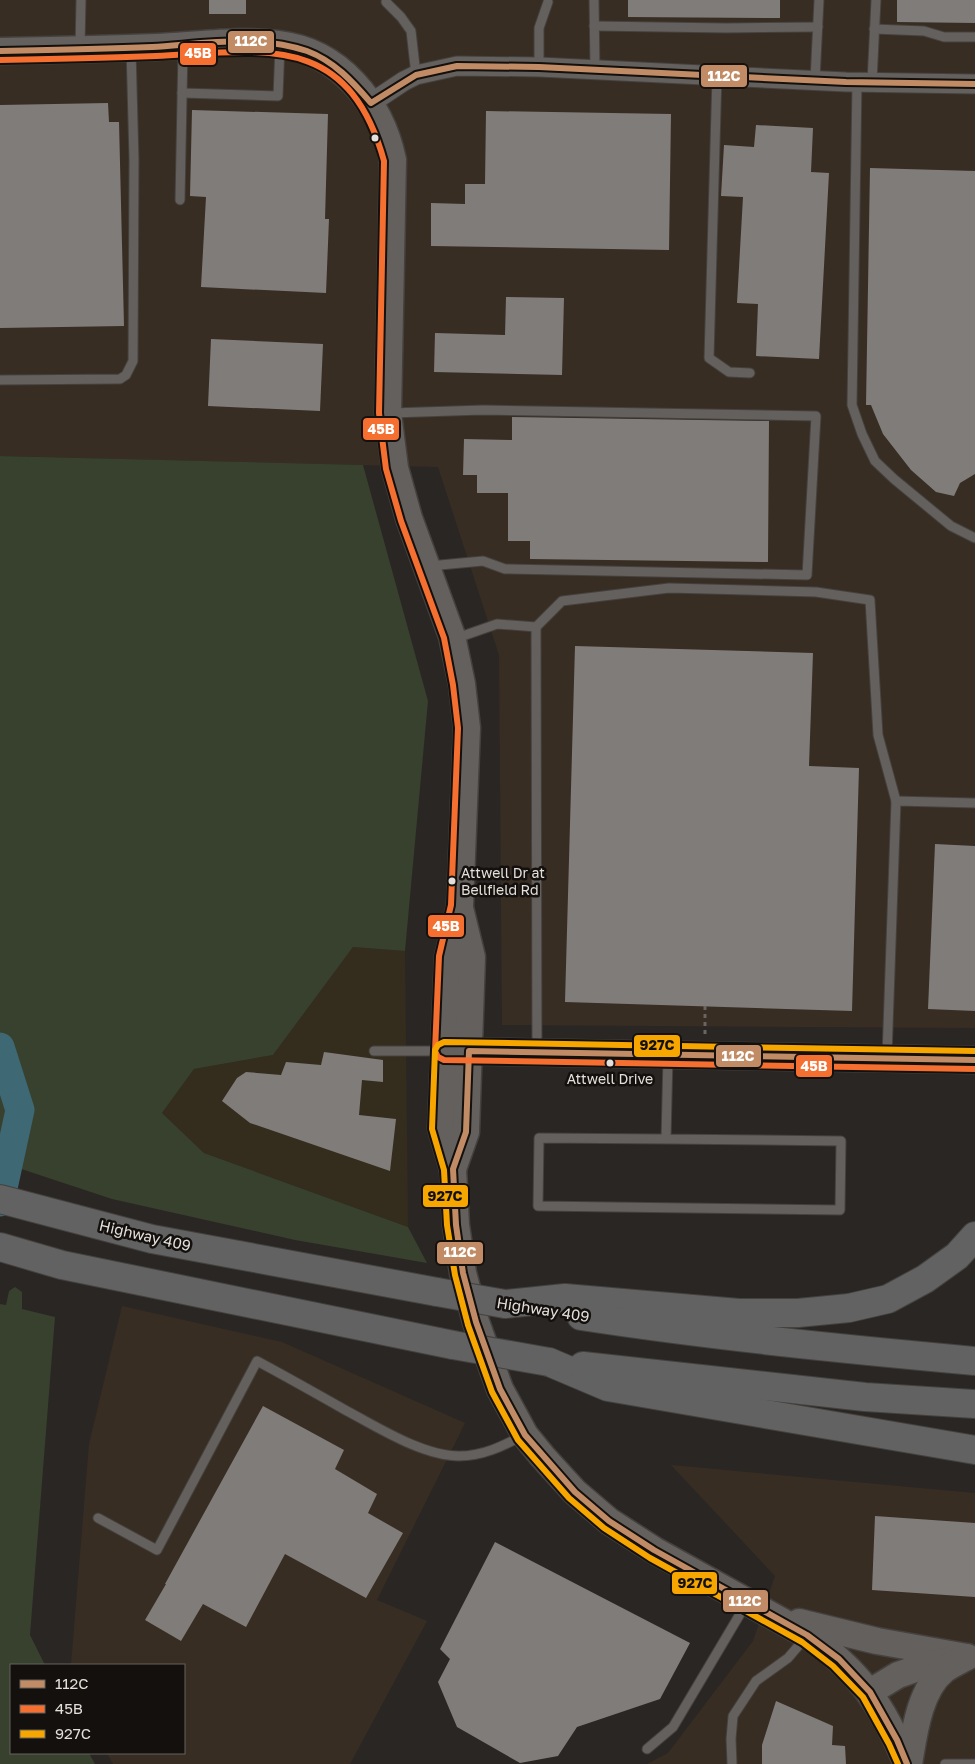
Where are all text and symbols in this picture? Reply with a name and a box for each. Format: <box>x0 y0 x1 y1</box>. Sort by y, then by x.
line badge: 112C <box>227 30 275 54</box>
text: 112C <box>235 32 268 49</box>
line badge: 45B <box>179 42 217 66</box>
text: 45B <box>184 44 212 61</box>
line badge: 112C <box>700 64 748 88</box>
text: 112C <box>708 67 741 84</box>
unlabelled marker <box>370 133 380 143</box>
line badge: 45B <box>362 417 400 441</box>
text: 45B <box>367 420 395 437</box>
place label: Attwell Dr at Bellfield Rd <box>461 864 545 898</box>
marker: Attwell Dr at Bellfield Rd <box>447 876 457 886</box>
line badge: 45B <box>427 914 465 938</box>
text: 45B <box>432 917 460 934</box>
line badge: 927C <box>633 1034 681 1058</box>
text: 927C <box>640 1036 675 1053</box>
line badge: 112C <box>715 1044 762 1068</box>
text: 112C <box>722 1047 755 1064</box>
line badge: 45B <box>795 1054 833 1078</box>
text: 45B <box>800 1057 828 1074</box>
marker: Attwell Drive <box>605 1058 615 1068</box>
place label: Attwell Drive <box>567 1070 653 1087</box>
line badge: 927C <box>422 1184 469 1208</box>
text: 927C <box>428 1187 463 1204</box>
street label: Highway 409 <box>98 1216 193 1254</box>
line badge: 112C <box>436 1241 484 1265</box>
text: 112C <box>444 1243 477 1260</box>
street label: Highway 409 <box>496 1293 591 1325</box>
line badge: 927C <box>671 1571 718 1595</box>
text: 927C <box>678 1574 713 1591</box>
line badge: 112C <box>722 1589 769 1613</box>
text: 112C <box>729 1592 762 1609</box>
legend <box>10 1664 185 1754</box>
text: 112C <box>55 1674 88 1692</box>
text: 45B <box>55 1699 83 1717</box>
text: 927C <box>55 1724 91 1742</box>

